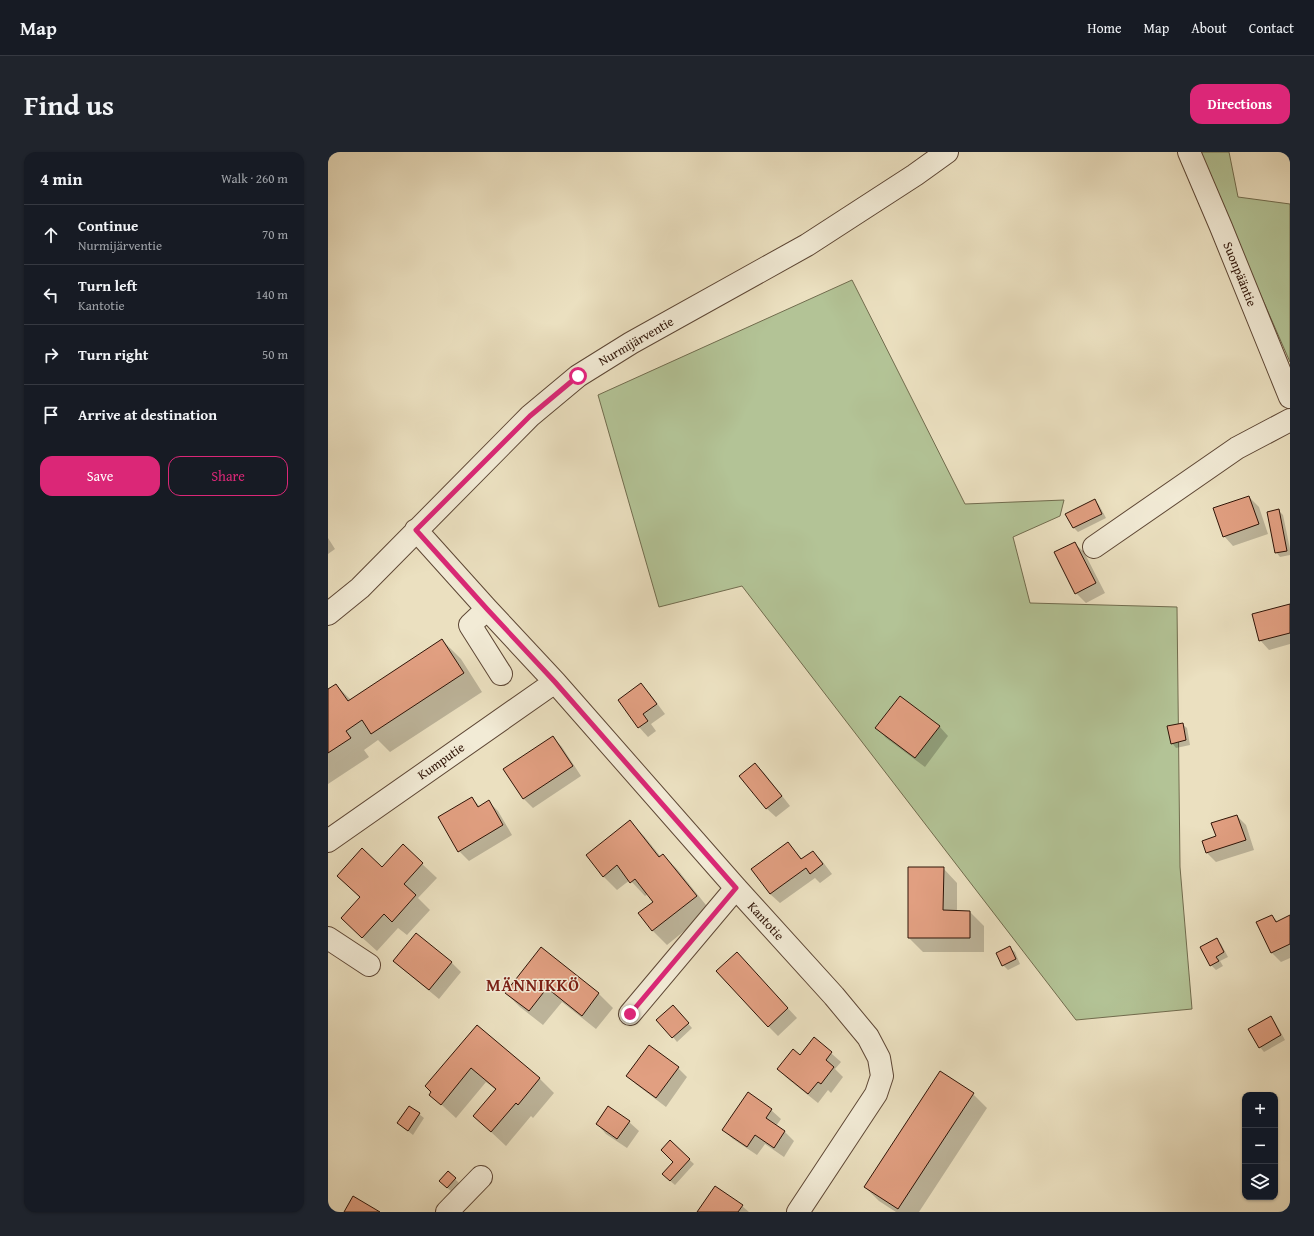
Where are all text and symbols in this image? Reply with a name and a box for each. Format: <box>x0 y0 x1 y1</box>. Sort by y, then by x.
text: Map <box>20 14 57 42</box>
text: Home <box>1087 18 1122 38</box>
text: Map <box>1144 18 1169 38</box>
text: About <box>1191 18 1227 38</box>
text: Contact <box>1249 18 1294 38</box>
text: Find us <box>24 84 114 125</box>
button: Directions <box>1190 84 1290 124</box>
text: 4 min <box>40 166 82 191</box>
text: Walk · 260 m <box>221 169 288 188</box>
text: Continue <box>78 215 139 236</box>
icon: ahead <box>40 224 62 246</box>
text: 70 m <box>262 225 288 244</box>
text: Nurmijärventie <box>78 236 162 255</box>
street label: Suonpääntie <box>1218 239 1262 309</box>
text: Turn left <box>78 275 137 296</box>
icon: left <box>40 284 62 306</box>
text: 140 m <box>256 285 288 304</box>
text: Kantotie <box>78 296 125 315</box>
street label: Nurmijärventie <box>595 312 677 370</box>
icon: right <box>40 344 62 366</box>
text: Turn right <box>78 344 149 365</box>
text: 50 m <box>262 345 288 364</box>
route start <box>569 367 587 385</box>
icon: arrive <box>40 404 62 426</box>
text: Arrive at destination <box>78 404 217 425</box>
button: Save <box>40 456 160 496</box>
button: Share <box>168 456 288 496</box>
street label: Kumputie <box>414 738 468 784</box>
street label: Kantotie <box>743 897 789 945</box>
district label: MÄNNIKKÖ <box>486 972 580 997</box>
route end <box>621 1005 639 1023</box>
map controls <box>1242 1092 1278 1200</box>
button: + <box>1242 1092 1278 1128</box>
button: − <box>1242 1128 1278 1164</box>
button: layers <box>1242 1164 1278 1200</box>

